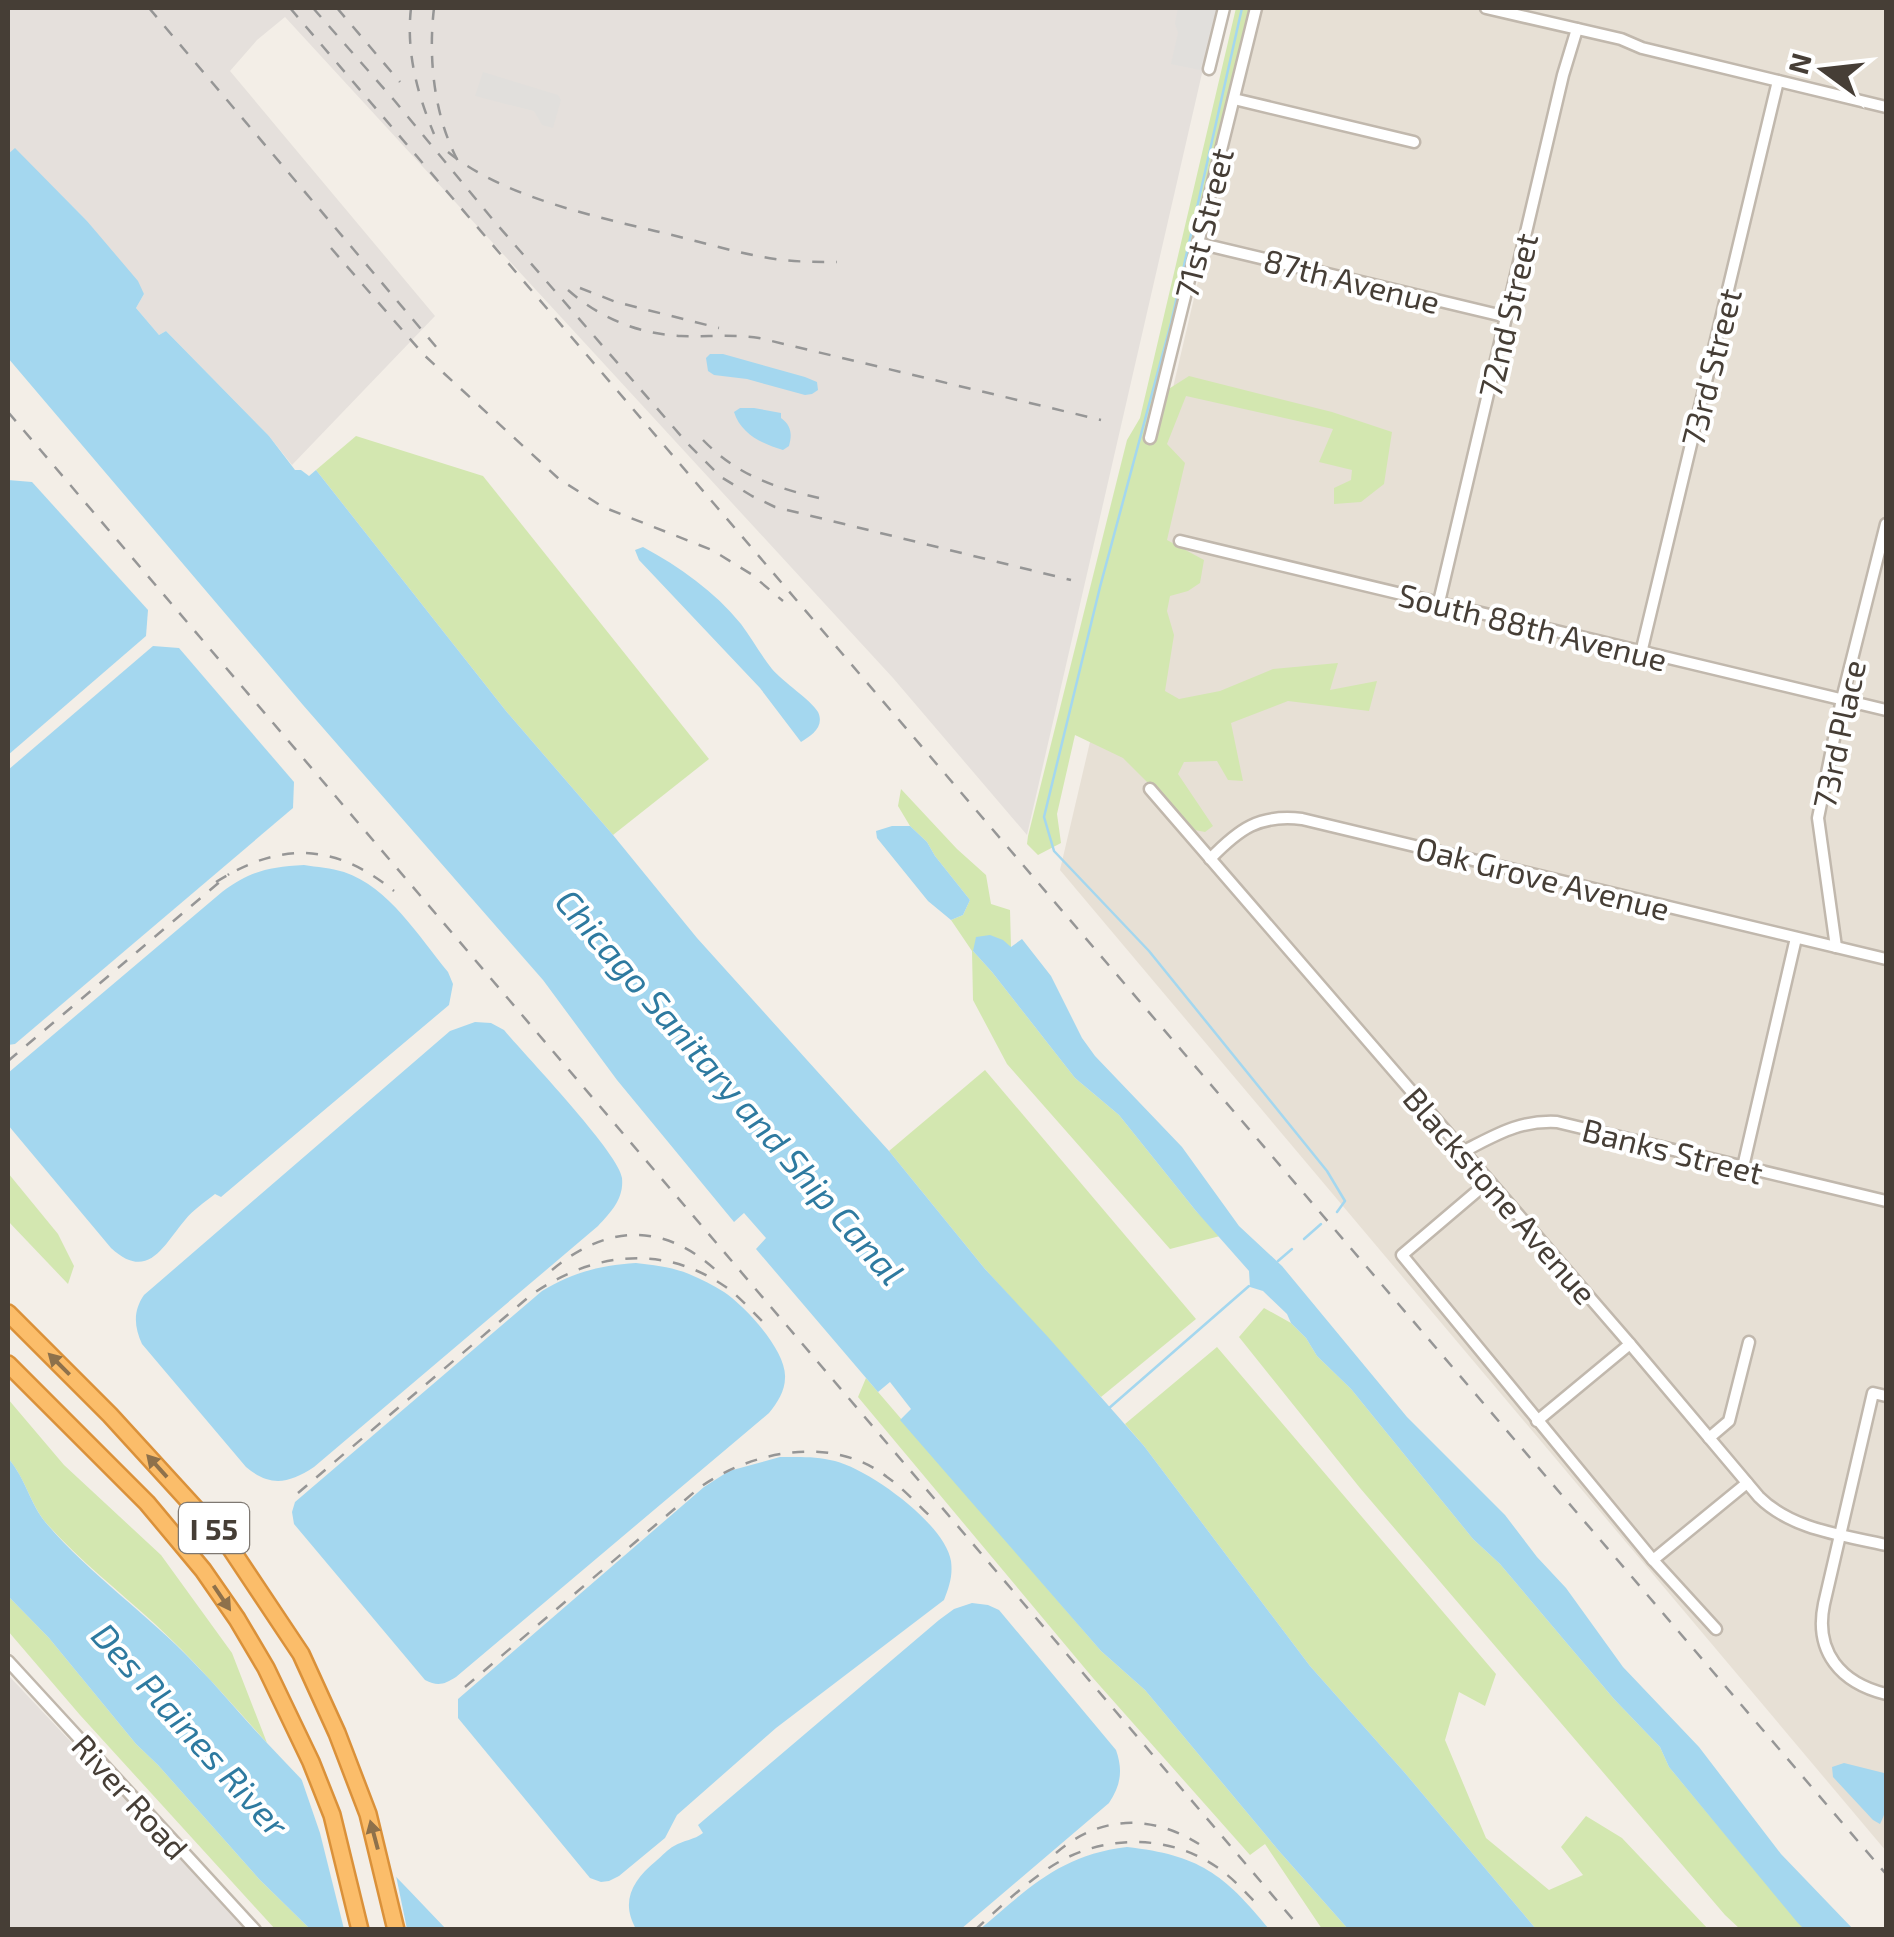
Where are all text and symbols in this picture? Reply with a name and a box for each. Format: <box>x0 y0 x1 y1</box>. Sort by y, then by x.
north arrow <box>1774 20 1874 120</box>
text: N <box>1780 49 1818 77</box>
street label: 71st Street <box>1166 144 1240 302</box>
street label: 72nd Street <box>1470 229 1544 401</box>
street label: 87th Avenue <box>1260 240 1444 320</box>
street label: 73rd Street <box>1672 284 1748 450</box>
street label: South 88th Avenue <box>1395 574 1671 678</box>
street label: 73rd Place <box>1804 656 1872 812</box>
street label: Oak Grove Avenue <box>1412 827 1674 927</box>
water label: Chicago Sanitary and Ship Canal <box>547 880 914 1293</box>
street label: Blackstone Avenue <box>1396 1079 1606 1311</box>
street label: Banks Street <box>1579 1109 1767 1191</box>
one-way arrow <box>47 1353 71 1377</box>
one-way arrow <box>146 1454 168 1479</box>
road number: I 55 <box>179 1503 249 1553</box>
one-way arrow <box>212 1584 231 1611</box>
water label: Des Plaines River <box>84 1613 299 1845</box>
street label: River Road <box>65 1726 197 1866</box>
one-way arrow <box>365 1819 381 1850</box>

